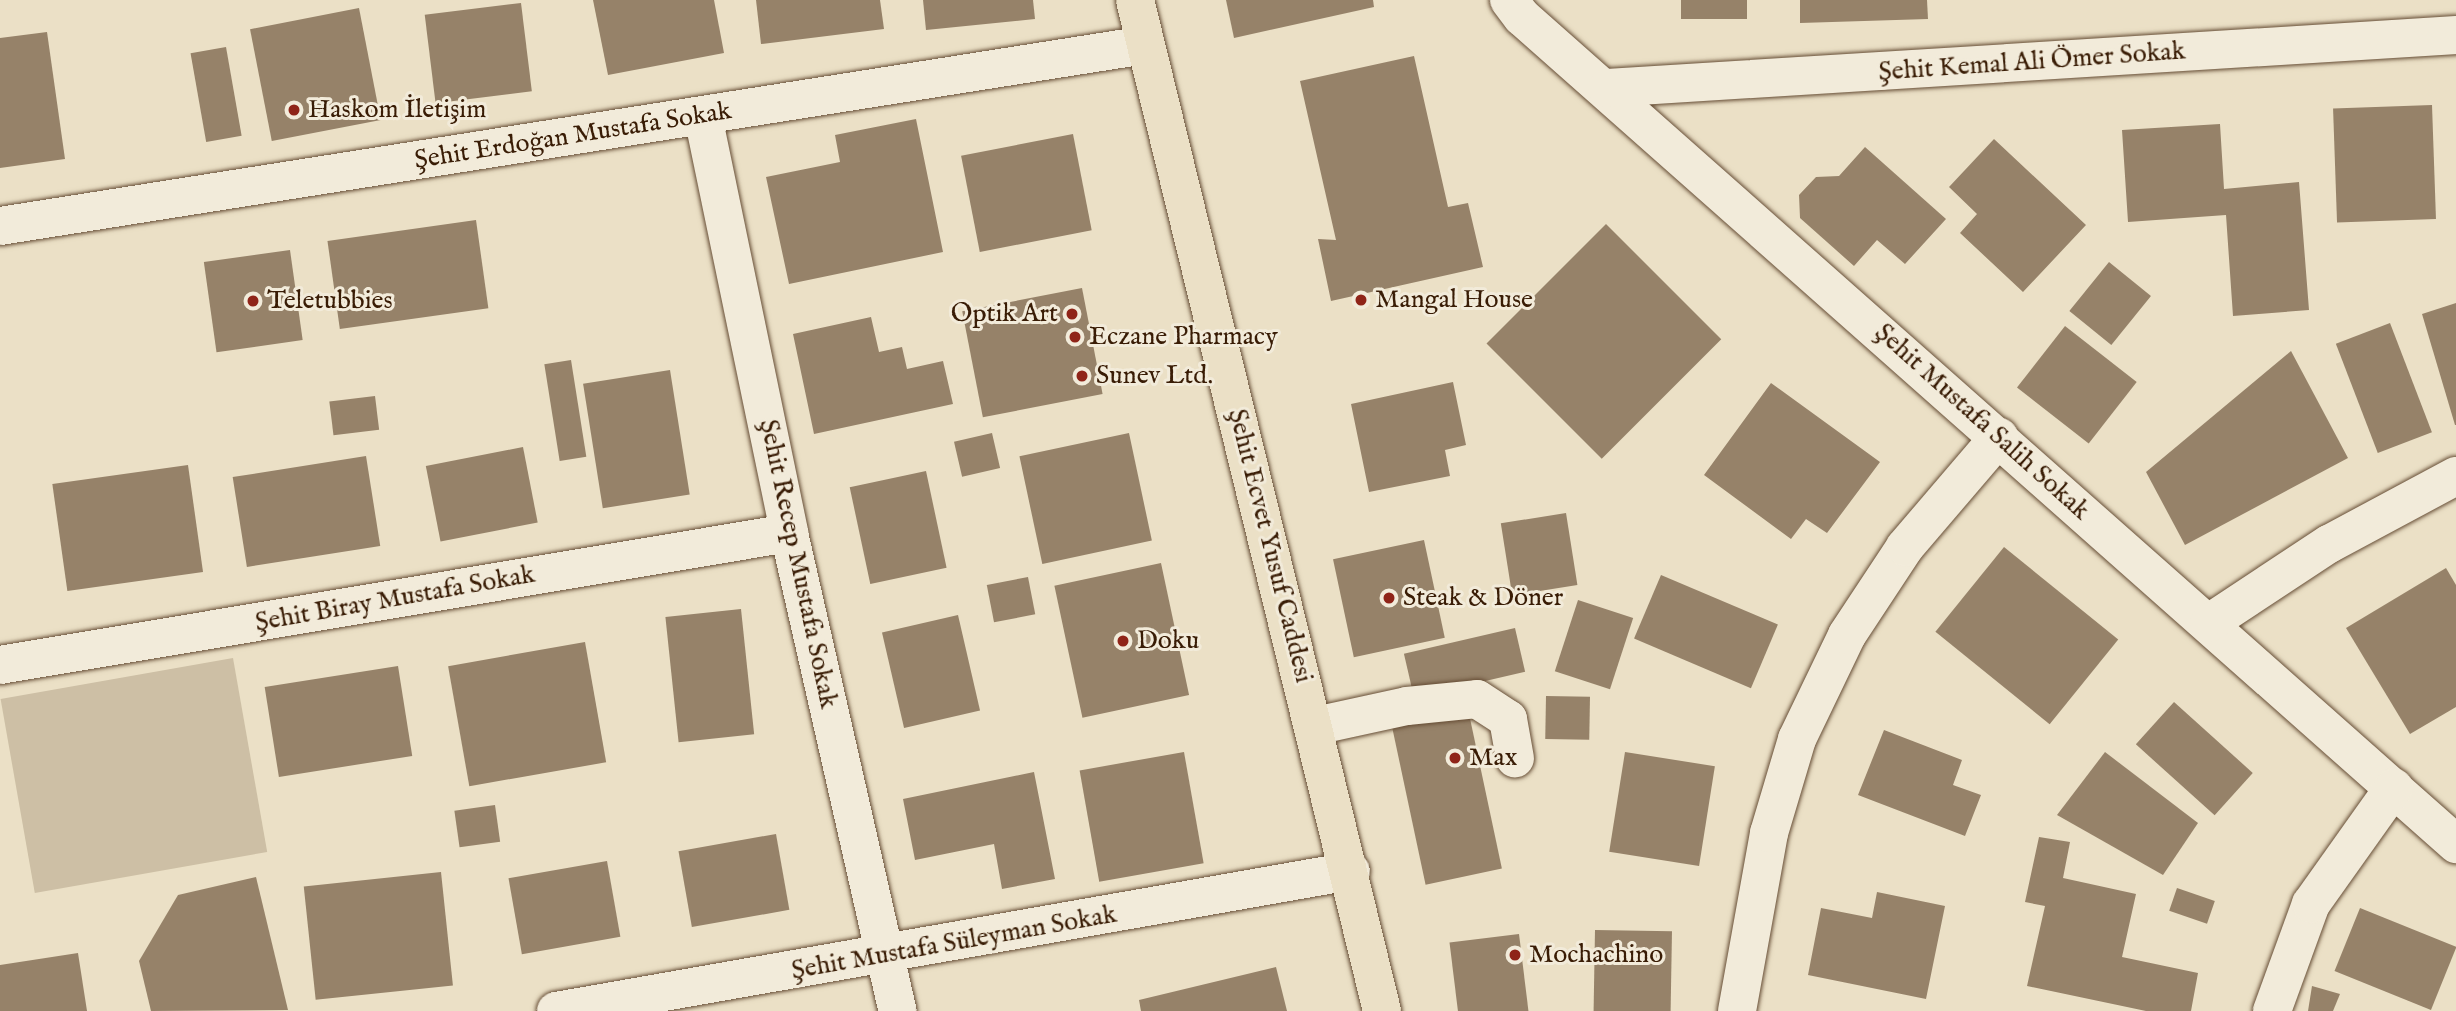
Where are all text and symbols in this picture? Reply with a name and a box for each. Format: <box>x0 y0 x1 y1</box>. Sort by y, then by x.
street label: Şehit Kemal Ali Ömer Sokak <box>1877 36 2187 88</box>
place label: Haskom İletişim <box>308 94 486 126</box>
street label: Şehit Erdoğan Mustafa Sokak <box>412 96 734 176</box>
marker: Haskom İletişim <box>286 102 302 118</box>
place label: Mangal House <box>1375 284 1533 316</box>
place label: Teletubbies <box>267 285 393 317</box>
marker: Mangal House <box>1353 292 1369 308</box>
marker: Teletubbies <box>245 293 261 309</box>
place label: Optik Art <box>951 298 1058 330</box>
marker: Optik Art <box>1064 306 1080 322</box>
street label: Şehit Mustafa Salih Sokak <box>1868 317 2096 527</box>
place label: Eczane Pharmacy <box>1089 321 1278 353</box>
marker: Eczane Pharmacy <box>1067 329 1083 345</box>
place label: Sunev Ltd. <box>1096 360 1213 392</box>
marker: Sunev Ltd. <box>1074 368 1090 384</box>
street label: Şehit Ecvet Yusuf Caddesi <box>1221 406 1319 686</box>
street label: Şehit Recep Mustafa Sokak <box>752 417 844 711</box>
street label: Şehit Biray Mustafa Sokak <box>253 559 537 639</box>
place label: Steak & Döner <box>1403 582 1563 614</box>
marker: Steak & Döner <box>1381 590 1397 606</box>
place label: Doku <box>1137 625 1199 657</box>
marker: Doku <box>1115 633 1131 649</box>
place label: Max <box>1469 742 1517 774</box>
marker: Max <box>1447 750 1463 766</box>
street label: Şehit Mustafa Süleyman Sokak <box>789 899 1119 987</box>
place label: Mochachino <box>1529 939 1663 971</box>
marker: Mochachino <box>1507 947 1523 963</box>

